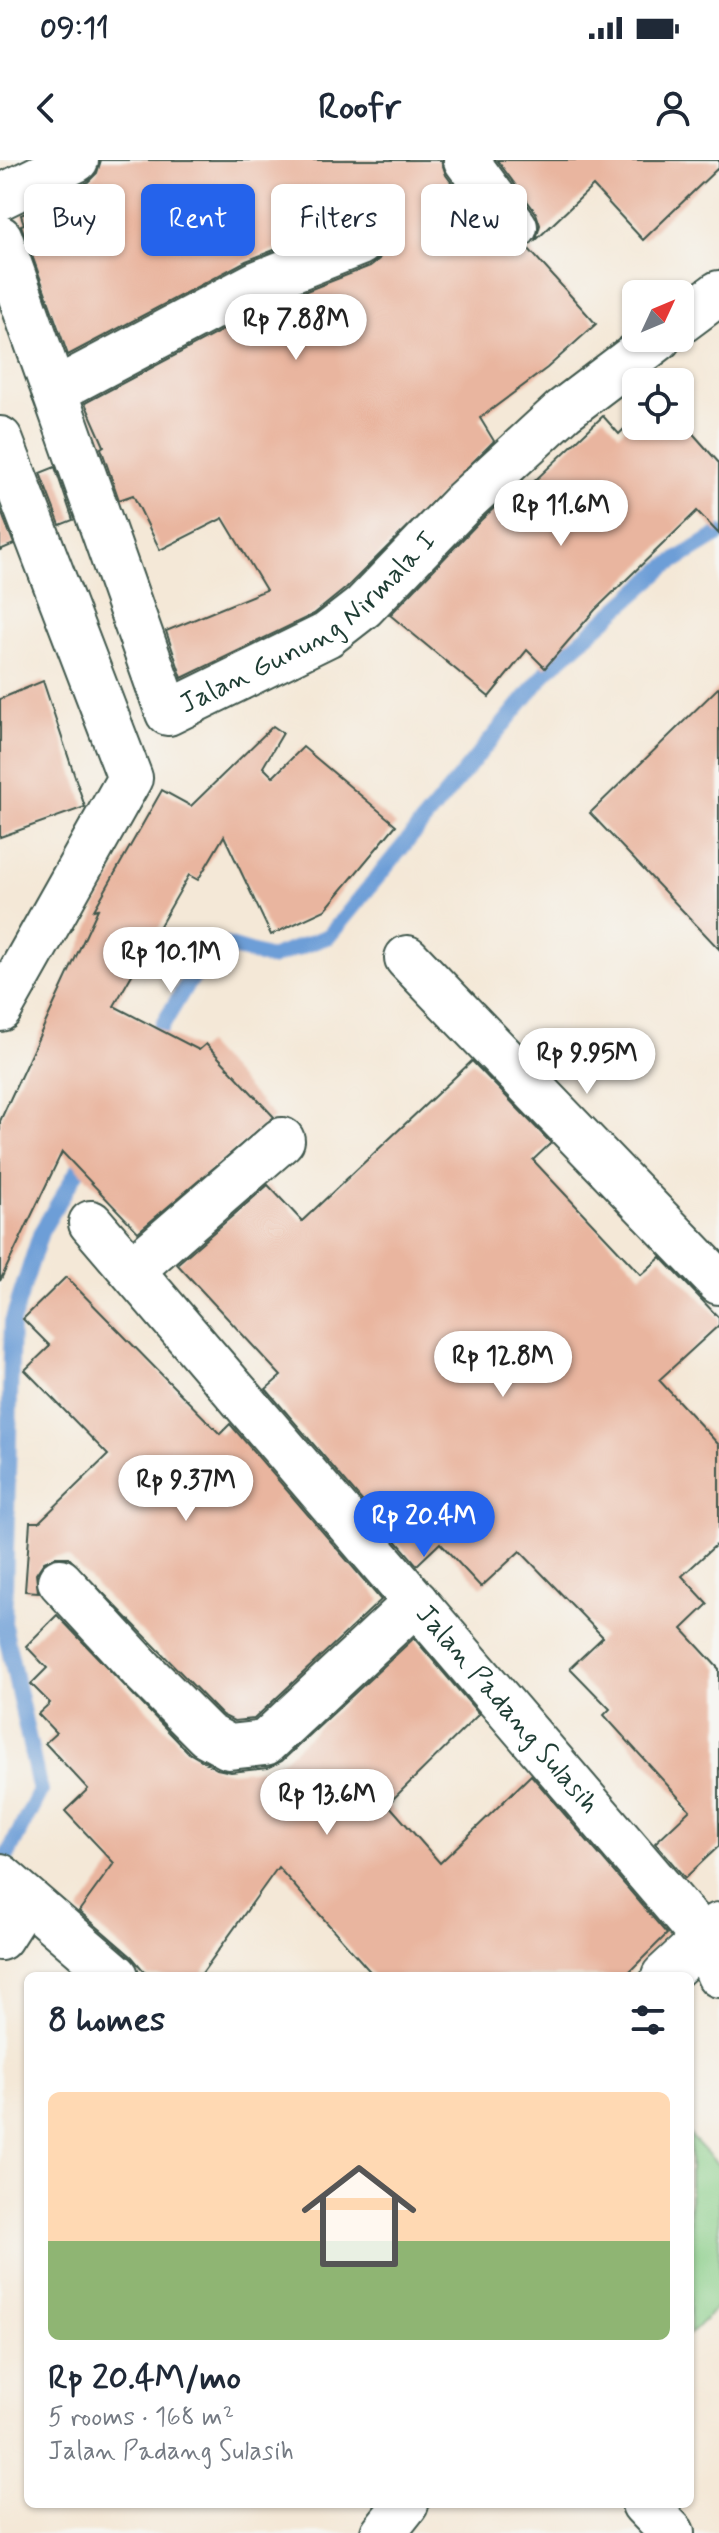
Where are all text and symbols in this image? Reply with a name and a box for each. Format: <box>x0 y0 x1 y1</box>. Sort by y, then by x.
text: 09:11 <box>40 9 109 48</box>
text: Roofr <box>318 85 401 132</box>
icon: back <box>24 86 68 130</box>
icon: person <box>651 86 695 130</box>
chip: Buy <box>24 184 125 256</box>
chip: Rent <box>141 184 255 256</box>
chip: Filters <box>271 184 405 256</box>
chip: New <box>421 184 527 256</box>
north arrow <box>622 280 694 352</box>
map controls <box>622 280 694 440</box>
pin: Rp 7.88M <box>213 294 379 362</box>
text: Rp 7.88M <box>243 303 349 337</box>
button: locate <box>622 368 694 440</box>
pin: Rp 11.6M <box>478 480 644 548</box>
text: Rp 11.6M <box>512 489 610 523</box>
street label: Jalan Gunung Nirmala I <box>173 523 445 723</box>
pin: Rp 10.1M <box>88 927 254 995</box>
text: Rp 10.1M <box>121 936 221 970</box>
pin: Rp 9.95M <box>504 1028 670 1096</box>
text: Rp 9.95M <box>536 1037 638 1071</box>
pin: Rp 12.8M <box>420 1331 586 1399</box>
text: Rp 12.8M <box>452 1340 554 1374</box>
pin: Rp 9.37M <box>103 1455 269 1523</box>
text: Rp 9.37M <box>136 1464 236 1498</box>
pin: Rp 20.4M <box>341 1491 507 1559</box>
text: Rp 20.4M <box>372 1500 476 1534</box>
street label: Jalan Padang Sulasih <box>407 1597 607 1822</box>
pin: Rp 13.6M <box>244 1769 410 1837</box>
text: Rp 13.6M <box>278 1778 376 1812</box>
text: 8 homes <box>48 1998 165 2043</box>
icon: filters <box>626 1998 670 2042</box>
icon: home <box>287 2144 431 2288</box>
text: Rp 20.4M/mo <box>48 2356 241 2401</box>
text: 5 rooms · 168 m² <box>48 2401 234 2435</box>
text: Jalan Padang Sulasih <box>48 2435 294 2469</box>

